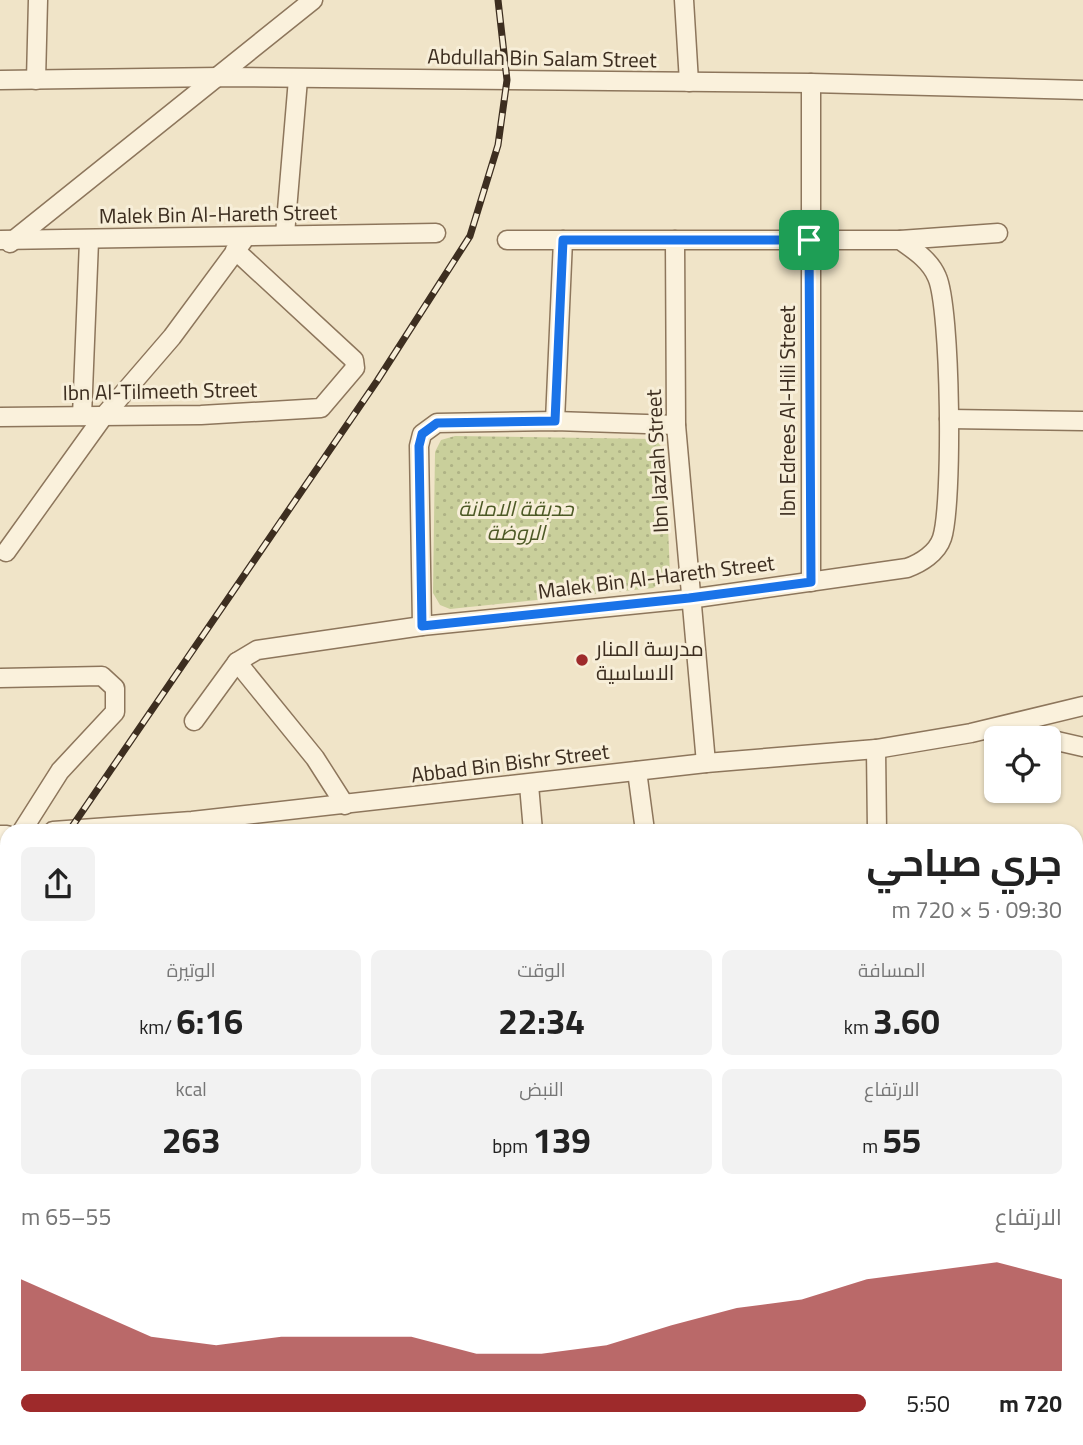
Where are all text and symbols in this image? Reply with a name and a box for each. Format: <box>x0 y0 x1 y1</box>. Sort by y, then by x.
street label: Abdullah Bin Salam Street <box>427 37 658 80</box>
street label: Malek Bin Al-Hareth Street <box>99 192 338 236</box>
pin <box>779 210 839 270</box>
icon: arrive <box>790 221 828 259</box>
street label: Ibn Edrees Al-Hili Street <box>768 305 807 517</box>
street label: Ibn Al-Tilmeeth Street <box>62 370 258 412</box>
street label: Ibn Jazlah Street <box>634 388 680 534</box>
park label: حدبقة الامانة الروضة <box>458 489 575 552</box>
street label: Malek Bin Al-Hareth Street <box>535 543 777 611</box>
place label: مدرسة المنار الاساسية <box>595 629 704 692</box>
marker: مدرسة المنار الاساسية <box>574 652 590 668</box>
map controls <box>984 726 1061 803</box>
button: locate <box>984 726 1061 803</box>
street label: Abbad Bin Bishr Street <box>409 731 612 794</box>
text: جري صباحي <box>866 826 1062 898</box>
button: share <box>21 847 95 921</box>
text: 09:30 · 5 × 720 m <box>891 888 1062 931</box>
text: الوتيرة <box>167 952 216 988</box>
text: الوقت <box>517 952 566 988</box>
text: المسافة <box>858 952 926 988</box>
text: 6:16 <box>176 988 243 1054</box>
text: 22:34 <box>498 988 585 1054</box>
text: 3.60 <box>873 988 940 1054</box>
text: /km <box>139 1009 176 1045</box>
text: km <box>844 1009 873 1045</box>
text: kcal <box>176 1071 207 1107</box>
text: النبض <box>519 1071 564 1107</box>
text: الارتفاع <box>864 1071 920 1107</box>
text: 263 <box>162 1107 220 1173</box>
text: 139 <box>532 1107 591 1173</box>
text: 55 <box>882 1107 921 1173</box>
text: bpm <box>492 1128 532 1164</box>
text: m <box>862 1128 882 1164</box>
text: 55–65 m <box>21 1195 111 1238</box>
text: الارتفاع <box>995 1195 1062 1238</box>
text: 5:50 <box>906 1382 950 1425</box>
text: 720 m <box>999 1382 1062 1425</box>

